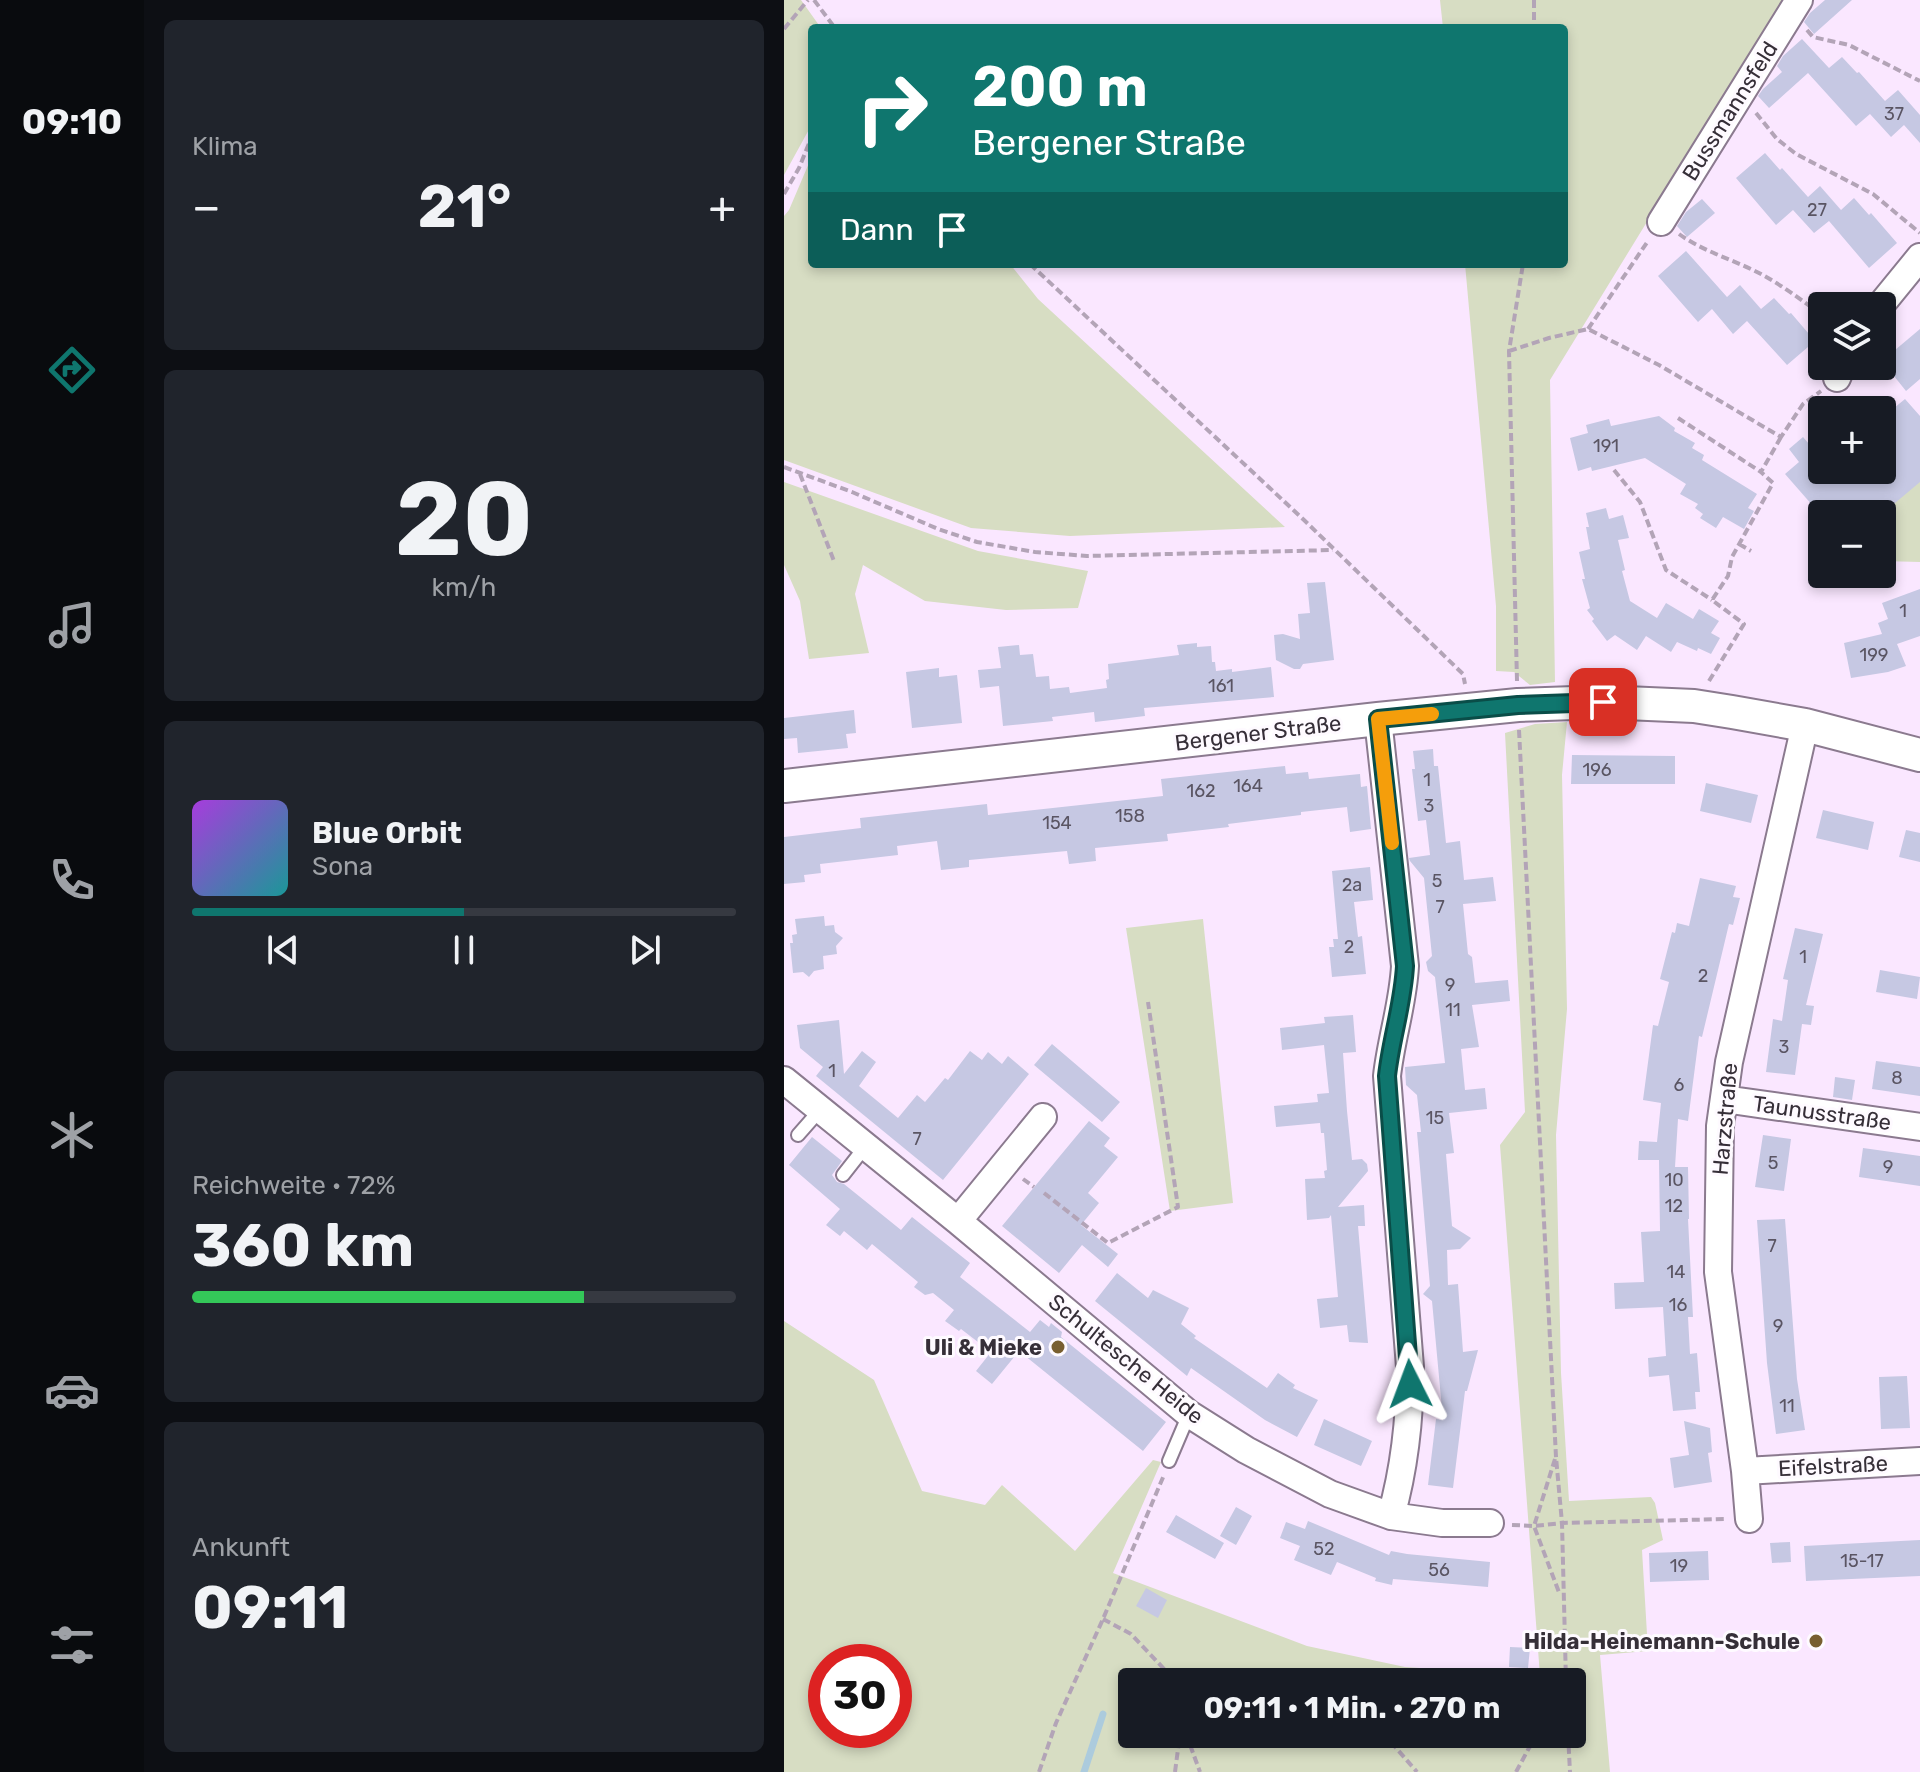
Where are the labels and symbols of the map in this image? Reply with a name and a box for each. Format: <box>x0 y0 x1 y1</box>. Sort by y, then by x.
street label: Bussmannsfeld <box>1676 36 1784 186</box>
house number: 37 <box>1884 103 1904 125</box>
house number: 27 <box>1807 199 1827 221</box>
house number: 191 <box>1593 435 1619 457</box>
house number: 1 <box>1899 600 1907 622</box>
house number: 199 <box>1859 644 1889 666</box>
pin <box>1569 668 1637 736</box>
house number: 161 <box>1208 675 1234 697</box>
street label: Bergener Straße <box>1173 709 1343 757</box>
house number: 196 <box>1582 759 1612 781</box>
house number: 1 <box>1423 769 1431 791</box>
house number: 164 <box>1233 775 1263 797</box>
house number: 162 <box>1186 780 1216 802</box>
house number: 3 <box>1424 795 1434 817</box>
house number: 158 <box>1115 805 1145 827</box>
house number: 154 <box>1042 812 1072 834</box>
house number: 5 <box>1432 870 1442 892</box>
house number: 2a <box>1342 874 1362 896</box>
house number: 7 <box>1435 896 1445 918</box>
house number: 2 <box>1344 936 1354 958</box>
house number: 1 <box>1799 946 1807 968</box>
house number: 2 <box>1698 965 1708 987</box>
house number: 9 <box>1445 974 1455 996</box>
house number: 11 <box>1445 999 1461 1021</box>
house number: 3 <box>1779 1036 1789 1058</box>
house number: 1 <box>828 1060 836 1082</box>
street label: Harzstraße <box>1707 1062 1743 1176</box>
house number: 8 <box>1891 1067 1903 1089</box>
house number: 6 <box>1674 1074 1685 1096</box>
street label: Taunusstraße <box>1751 1090 1893 1136</box>
house number: 15 <box>1426 1107 1444 1129</box>
house number: 7 <box>912 1128 922 1150</box>
house number: 5 <box>1768 1152 1778 1174</box>
house number: 9 <box>1883 1156 1893 1178</box>
house number: 10 <box>1664 1169 1684 1191</box>
house number: 12 <box>1665 1195 1683 1217</box>
house number: 7 <box>1767 1235 1777 1257</box>
house number: 14 <box>1667 1261 1685 1283</box>
street label: Schultesche Heide <box>1043 1288 1209 1430</box>
house number: 16 <box>1669 1294 1687 1316</box>
house number: 9 <box>1773 1315 1783 1337</box>
place label: Uli & Mieke <box>925 1334 1042 1361</box>
marker: Uli & Mieke <box>1049 1338 1067 1356</box>
position arrow <box>1368 1342 1452 1426</box>
house number: 11 <box>1779 1395 1795 1417</box>
street label: Eifelstraße <box>1777 1450 1889 1482</box>
house number: 52 <box>1313 1538 1335 1560</box>
house number: 15-17 <box>1840 1550 1884 1572</box>
house number: 19 <box>1670 1555 1688 1577</box>
house number: 56 <box>1428 1559 1450 1581</box>
place label: Hilda-Heinemann-Schule <box>1524 1628 1800 1655</box>
marker: Hilda-Heinemann-Schule <box>1807 1632 1825 1650</box>
speed limit sign: 30 <box>808 1644 912 1748</box>

